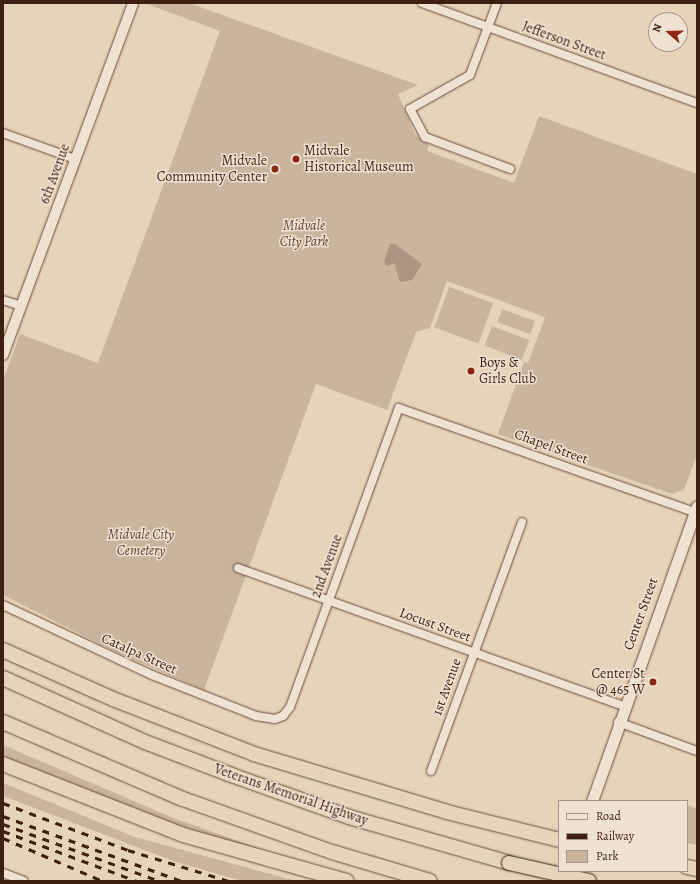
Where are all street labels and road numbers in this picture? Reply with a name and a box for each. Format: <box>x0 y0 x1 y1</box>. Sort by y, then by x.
street label: Jefferson Street <box>520 18 608 64</box>
street label: 6th Avenue <box>36 142 74 206</box>
street label: Chapel Street <box>512 426 590 468</box>
street label: 2nd Avenue <box>308 532 346 600</box>
street label: Center Street <box>620 575 662 653</box>
street label: Locust Street <box>397 604 473 646</box>
street label: Catalpa Street <box>99 630 179 678</box>
street label: 1st Avenue <box>429 656 465 718</box>
street label: Veterans Memorial Highway <box>212 761 370 829</box>

